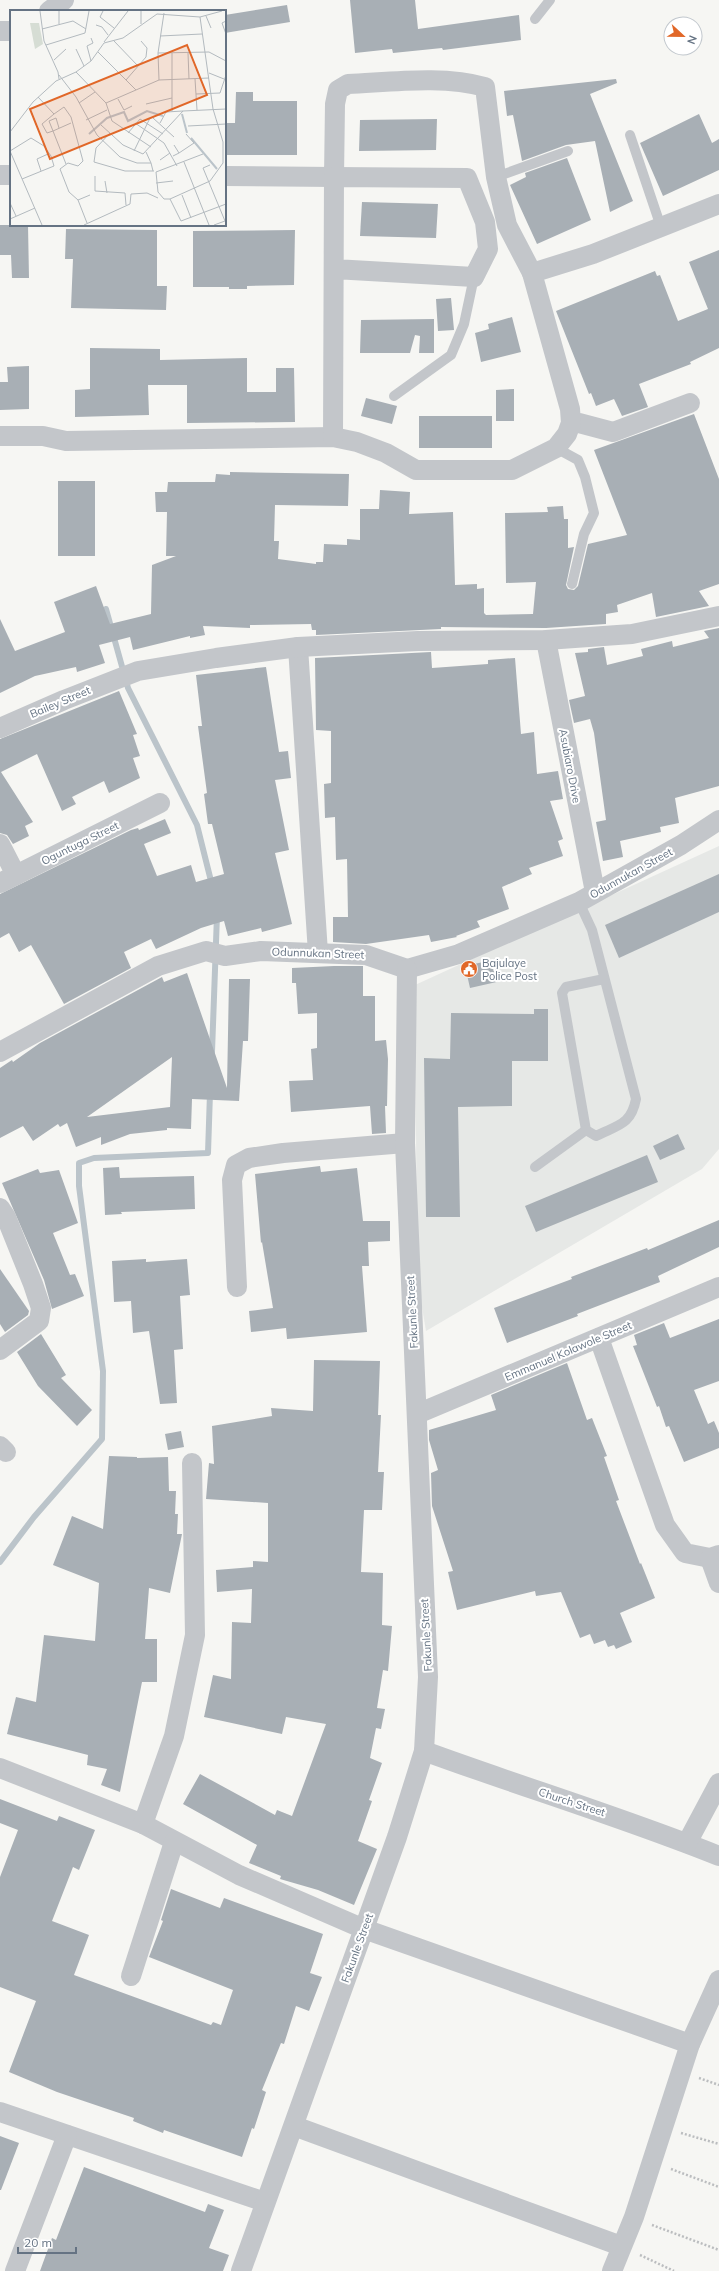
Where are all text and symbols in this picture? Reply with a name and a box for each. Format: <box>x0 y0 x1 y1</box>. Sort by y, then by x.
inset map <box>10 10 226 226</box>
north arrow <box>663 16 703 56</box>
text: N <box>684 33 700 46</box>
street label: Bailey Street <box>28 683 92 721</box>
street label: Asubiaro Drive <box>556 728 584 804</box>
street label: Oguntuga Street <box>39 818 121 868</box>
street label: Odunnukan Street <box>587 844 675 902</box>
street label: Odunnukan Street <box>271 944 365 962</box>
place label: Bajulaye Police Post <box>482 956 537 983</box>
public building icon: Bajulaye Police Post <box>459 959 479 979</box>
street label: Fakunle Street <box>403 1275 421 1349</box>
street label: Emmanuel Kolawole Street <box>502 1318 634 1384</box>
street label: Fakunle Street <box>417 1598 435 1672</box>
street label: Church Street <box>537 1785 607 1819</box>
street label: Fakunle Street <box>338 1911 376 1985</box>
scale bar <box>18 2229 76 2255</box>
text: 20 m <box>24 2235 52 2250</box>

